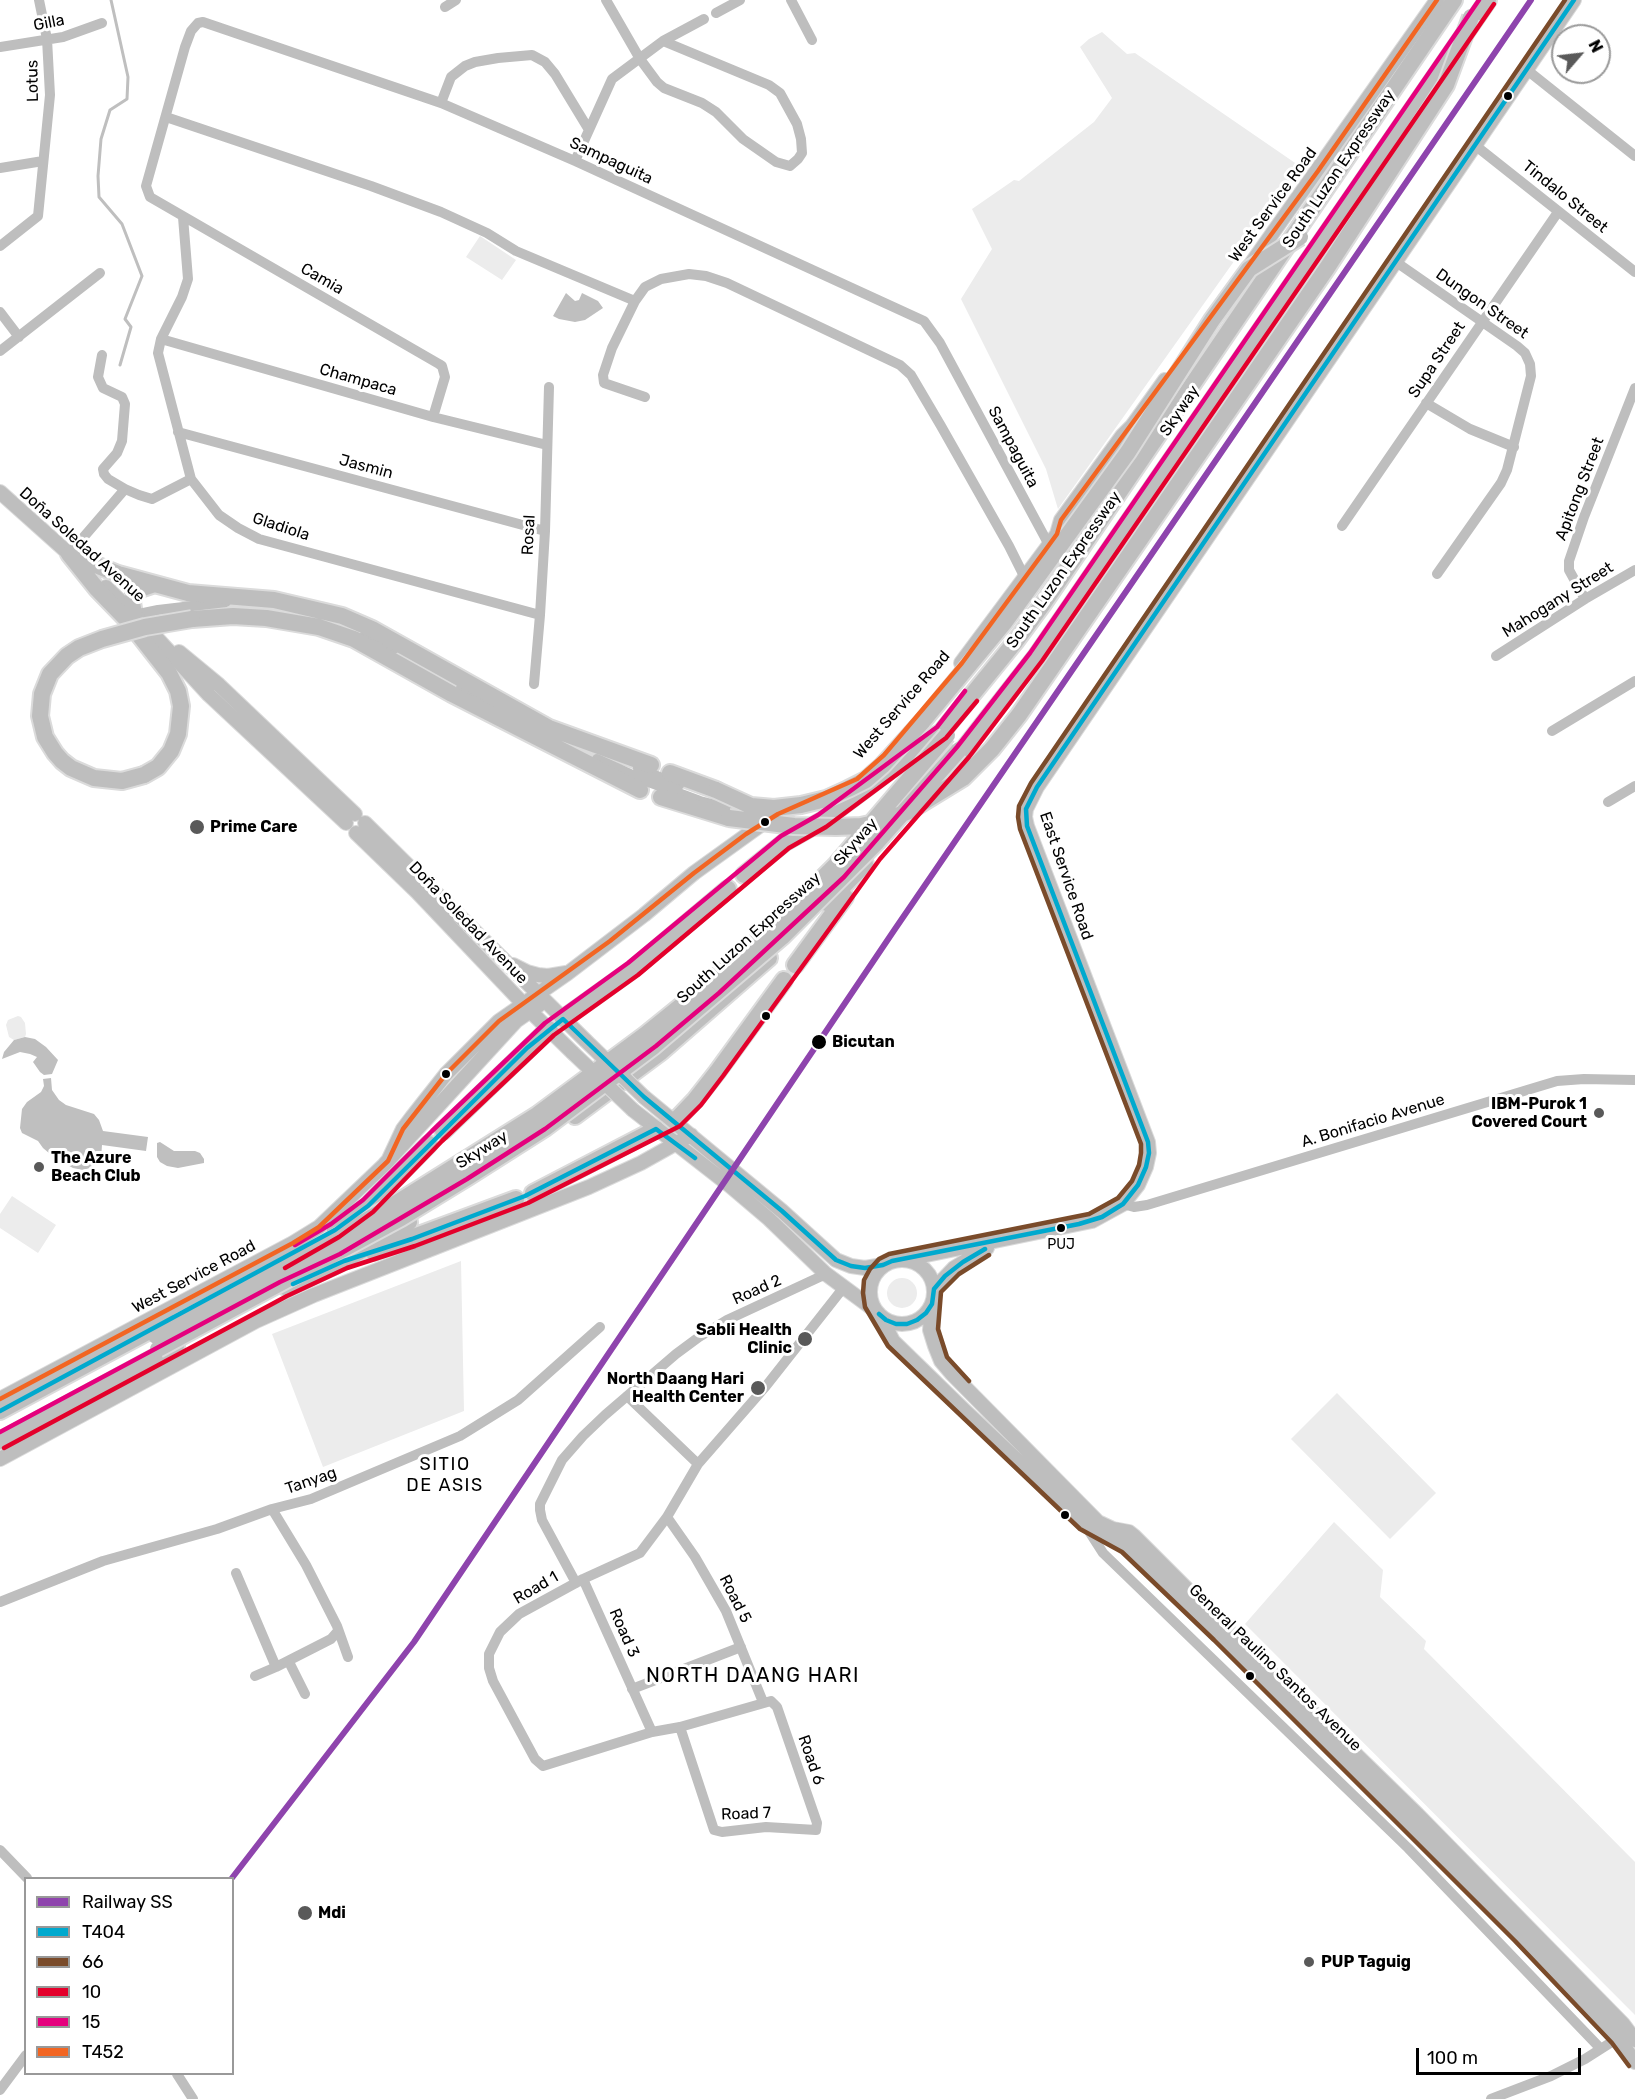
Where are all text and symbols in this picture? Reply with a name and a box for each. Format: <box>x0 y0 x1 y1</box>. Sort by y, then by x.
street label: Gilla <box>32 11 66 35</box>
north arrow <box>1551 24 1611 84</box>
text: N <box>1584 37 1607 56</box>
street label: Lotus <box>23 60 43 102</box>
street label: South Luzon Expressway <box>1279 86 1399 252</box>
unlabelled marker <box>1502 90 1514 102</box>
street label: Sampaguita <box>566 133 656 189</box>
street label: West Service Road <box>1225 144 1321 266</box>
street label: Tindalo Street <box>1518 157 1612 237</box>
street label: Camia <box>297 259 347 299</box>
street label: Dungon Street <box>1432 265 1532 343</box>
street label: Supa Street <box>1404 318 1470 402</box>
street label: Champaca <box>317 360 399 400</box>
street label: Skyway <box>1156 382 1204 440</box>
street label: Sampaguita <box>984 403 1042 491</box>
street label: Apitong Street <box>1552 435 1608 543</box>
street label: Jasmin <box>337 451 395 483</box>
street label: Doña Soledad Avenue <box>15 484 149 606</box>
street label: South Luzon Expressway <box>1003 488 1125 652</box>
street label: Gladiola <box>250 509 312 545</box>
street label: Rosal <box>518 514 540 556</box>
street label: Mahogany Street <box>1499 558 1617 642</box>
street label: West Service Road <box>850 647 954 763</box>
street label: East Service Road <box>1035 809 1097 943</box>
street label: Skyway <box>830 814 882 870</box>
unlabelled marker <box>759 816 771 828</box>
place label: Prime Care <box>210 817 298 837</box>
marker: Prime Care <box>188 818 206 836</box>
street label: Doña Soledad Avenue <box>405 858 531 988</box>
street label: South Luzon Expressway <box>673 868 825 1008</box>
unlabelled marker <box>760 1010 772 1022</box>
place label: Bicutan <box>832 1032 895 1052</box>
marker: Bicutan <box>810 1033 828 1051</box>
unlabelled marker <box>440 1068 452 1080</box>
street label: A. Bonifacio Avenue <box>1299 1090 1447 1152</box>
place label: IBM-Purok 1 Covered Court <box>1471 1094 1587 1132</box>
marker: IBM-Purok 1 Covered Court <box>1592 1106 1606 1120</box>
street label: Skyway <box>453 1127 511 1173</box>
place label: The Azure Beach Club <box>51 1148 141 1186</box>
marker: The Azure Beach Club <box>32 1160 46 1174</box>
marker: PUJ <box>1055 1222 1067 1234</box>
street label: West Service Road <box>129 1236 259 1318</box>
place label: PUJ <box>1047 1237 1075 1253</box>
street label: Road 2 <box>730 1271 784 1309</box>
place label: Sabli Health Clinic <box>696 1320 792 1358</box>
marker: Sabli Health Clinic <box>796 1330 814 1348</box>
place label: North Daang Hari Health Center <box>607 1369 744 1407</box>
marker: North Daang Hari Health Center <box>749 1379 767 1397</box>
district label: SITIO DE ASIS <box>406 1454 484 1496</box>
street label: Tanyag <box>283 1463 339 1499</box>
unlabelled marker <box>1059 1509 1071 1521</box>
street label: Road 1 <box>510 1568 562 1608</box>
street label: Road 5 <box>715 1572 755 1626</box>
street label: General Paulino Santos Avenue <box>1185 1580 1365 1756</box>
street label: Road 3 <box>605 1606 643 1660</box>
district label: NORTH DAANG HARI <box>646 1664 860 1688</box>
unlabelled marker <box>1244 1670 1256 1682</box>
street label: Road 6 <box>794 1733 828 1787</box>
street label: Road 7 <box>721 1804 771 1824</box>
legend <box>24 1877 234 2075</box>
text: Railway SS <box>82 1891 173 1913</box>
place label: Mdi <box>318 1903 346 1923</box>
marker: Mdi <box>296 1904 314 1922</box>
text: T404 <box>82 1921 125 1943</box>
text: 66 <box>82 1951 104 1973</box>
place label: PUP Taguig <box>1321 1952 1411 1972</box>
marker: PUP Taguig <box>1302 1955 1316 1969</box>
text: 10 <box>82 1981 101 2003</box>
text: 15 <box>82 2011 100 2033</box>
scale bar <box>1419 2036 1584 2074</box>
text: T452 <box>82 2041 124 2063</box>
text: 100 m <box>1427 2047 1478 2069</box>

